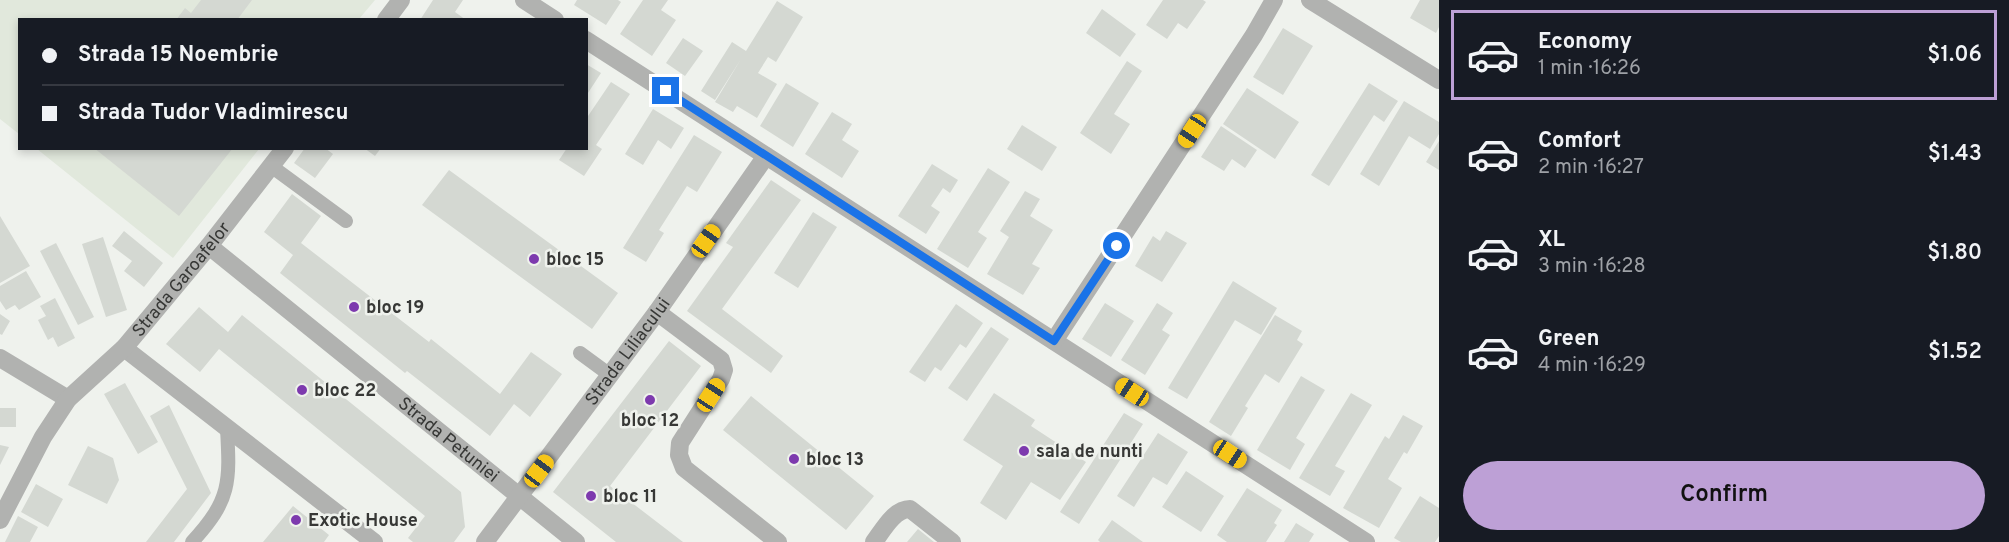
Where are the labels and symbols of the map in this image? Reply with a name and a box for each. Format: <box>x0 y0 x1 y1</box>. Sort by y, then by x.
route end <box>652 77 679 104</box>
car <box>1175 111 1209 151</box>
street label: Strada Garoafelor <box>128 218 236 342</box>
car <box>688 221 724 261</box>
route start <box>1103 232 1130 259</box>
place label: bloc 15 <box>546 249 604 272</box>
marker: bloc 15 <box>527 252 541 266</box>
street label: Strada Liliacului <box>581 294 676 411</box>
place label: bloc 19 <box>366 297 424 320</box>
marker: bloc 19 <box>347 300 361 314</box>
car <box>694 375 728 415</box>
car <box>1112 375 1152 409</box>
place label: bloc 22 <box>314 380 376 403</box>
marker: bloc 22 <box>295 383 309 397</box>
street label: Strada Petuniei <box>393 393 503 488</box>
marker: bloc 12 <box>643 393 657 407</box>
place label: bloc 12 <box>621 410 679 433</box>
car <box>1210 437 1250 471</box>
place label: sala de nunti <box>1036 441 1143 464</box>
marker: sala de nunti <box>1017 444 1031 458</box>
place label: bloc 13 <box>806 449 864 472</box>
car <box>521 451 557 491</box>
marker: bloc 13 <box>787 452 801 466</box>
place label: bloc 11 <box>603 486 658 509</box>
marker: bloc 11 <box>584 489 598 503</box>
place label: Exotic House <box>308 510 418 533</box>
marker: Exotic House <box>289 513 303 527</box>

